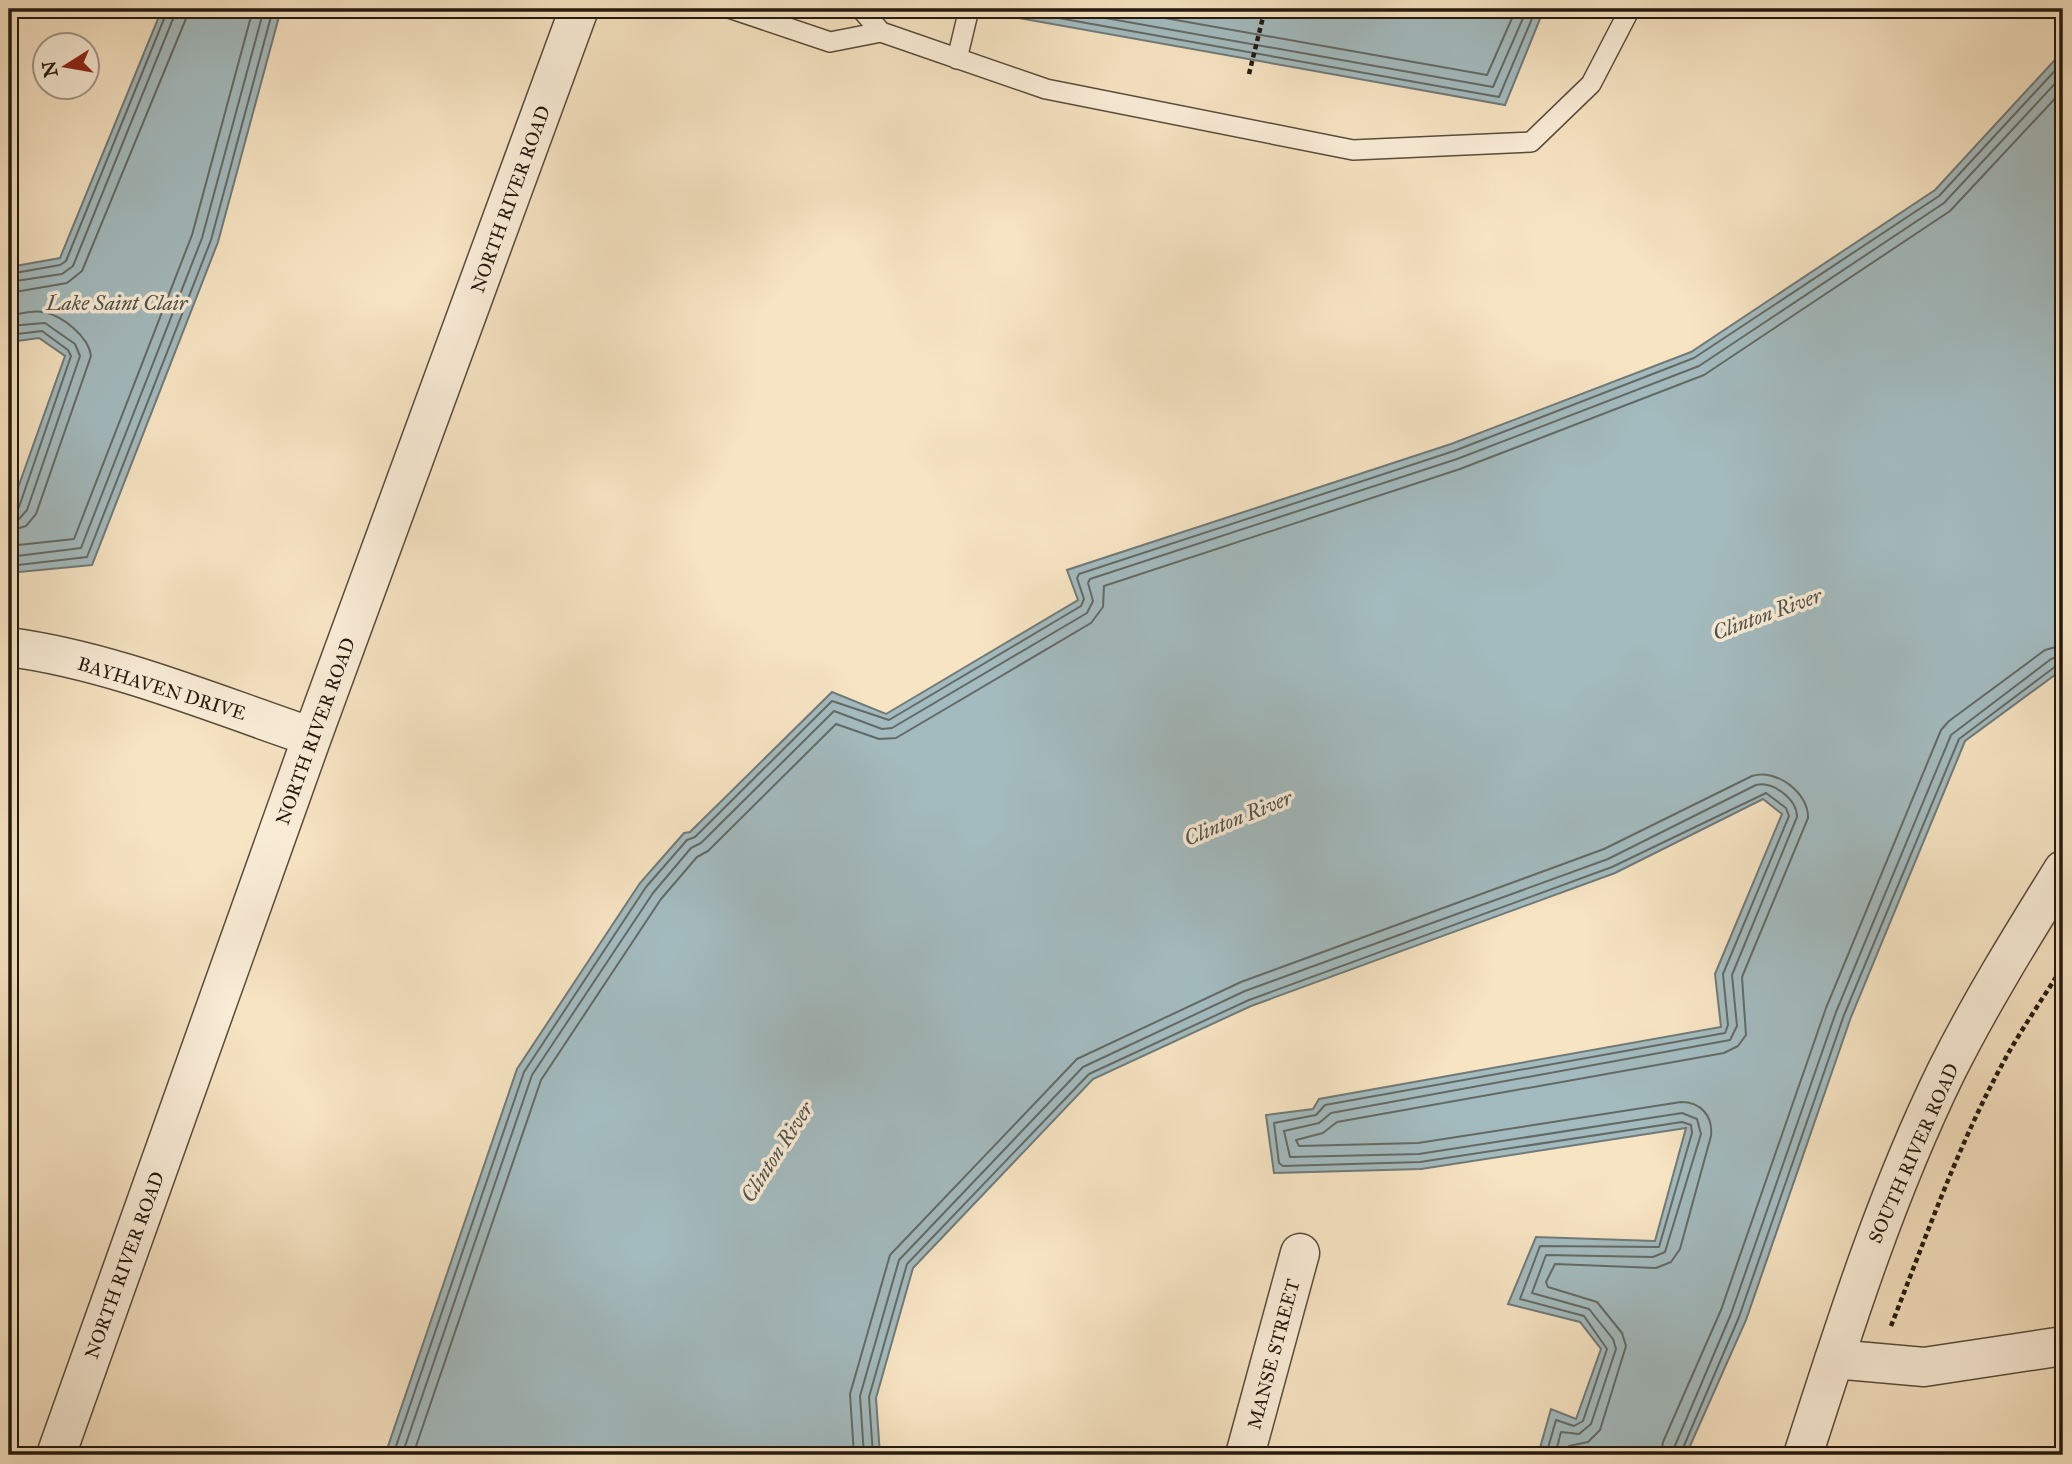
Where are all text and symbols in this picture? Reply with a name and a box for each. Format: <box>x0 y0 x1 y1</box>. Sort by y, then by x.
north arrow <box>32 32 102 102</box>
text: N <box>37 59 63 79</box>
street label: NORTH RIVER ROAD <box>466 102 555 296</box>
water label: Lake Saint Clair <box>45 290 189 316</box>
water label: Clinton River <box>1709 582 1826 646</box>
street label: NORTH RIVER ROAD <box>271 634 360 828</box>
street label: BAYHAVEN DRIVE <box>75 652 249 725</box>
water label: Clinton River <box>1180 784 1297 851</box>
street label: SOUTH RIVER ROAD <box>1863 1060 1964 1247</box>
water label: Clinton River <box>735 1096 820 1207</box>
street label: NORTH RIVER ROAD <box>80 1168 169 1362</box>
street label: MANSE STREET <box>1242 1277 1305 1432</box>

